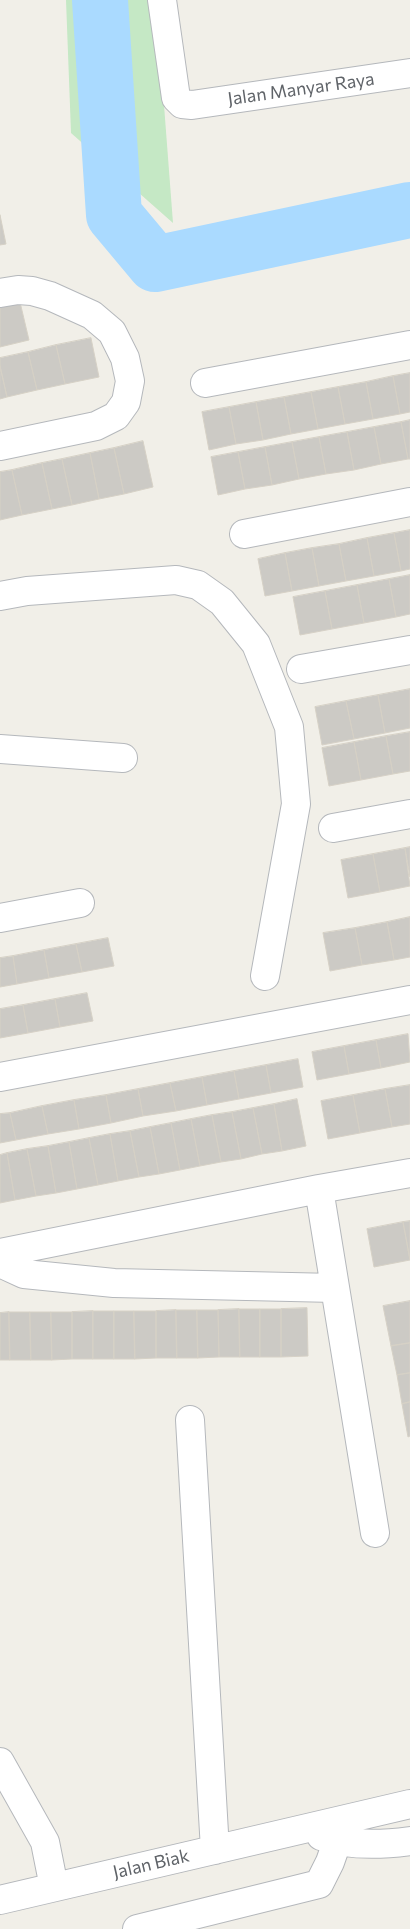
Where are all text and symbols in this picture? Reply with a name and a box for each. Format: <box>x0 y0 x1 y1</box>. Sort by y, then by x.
street label: Jalan Manyar Raya <box>226 68 376 110</box>
street label: Jalan Biak <box>111 1845 191 1883</box>

